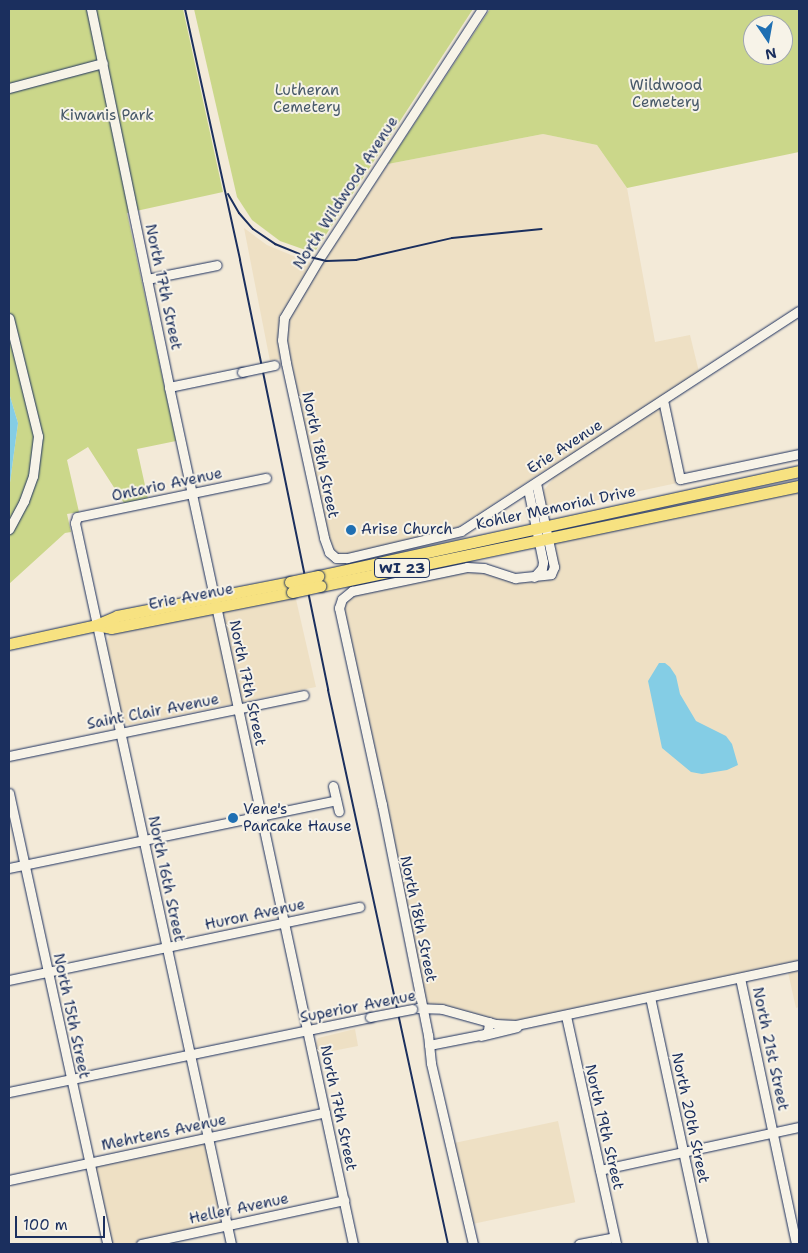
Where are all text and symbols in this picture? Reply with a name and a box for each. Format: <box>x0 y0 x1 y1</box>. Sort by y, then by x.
north arrow <box>743 15 793 65</box>
text: N <box>764 44 778 64</box>
park label: Wildwood Cemetery <box>630 76 702 111</box>
park label: Lutheran Cemetery <box>273 81 341 116</box>
park label: Kiwanis Park <box>60 107 154 125</box>
street label: North Wildwood Avenue <box>290 113 402 273</box>
street label: North 17th Street <box>141 222 185 352</box>
street label: North 18th Street <box>298 390 342 520</box>
street label: Erie Avenue <box>524 416 606 478</box>
street label: Ontario Avenue <box>110 464 224 506</box>
street label: Kohler Memorial Drive <box>475 482 637 534</box>
place label: Arise Church <box>361 521 453 539</box>
marker: Arise Church <box>345 524 357 536</box>
road number: WI 23 <box>373 556 431 580</box>
street label: Erie Avenue <box>147 580 235 614</box>
street label: North 17th Street <box>225 618 269 748</box>
street label: Saint Clair Avenue <box>85 690 221 734</box>
place label: Vene's Pancake Hause <box>243 800 352 835</box>
marker: Vene's Pancake Hause <box>227 812 239 824</box>
street label: North 16th Street <box>144 814 188 944</box>
street label: North 18th Street <box>396 854 440 984</box>
street label: Huron Avenue <box>203 896 307 934</box>
street label: North 15th Street <box>49 952 93 1080</box>
street label: North 21st Street <box>748 986 792 1112</box>
street label: Superior Avenue <box>298 987 418 1027</box>
street label: North 17th Street <box>316 1043 360 1173</box>
street label: North 20th Street <box>667 1051 713 1185</box>
street label: North 19th Street <box>581 1062 627 1192</box>
street label: Mehrtens Avenue <box>100 1111 228 1155</box>
street label: Heller Avenue <box>188 1190 290 1228</box>
scale bar <box>18 1206 108 1238</box>
text: 100 m <box>23 1215 68 1235</box>

